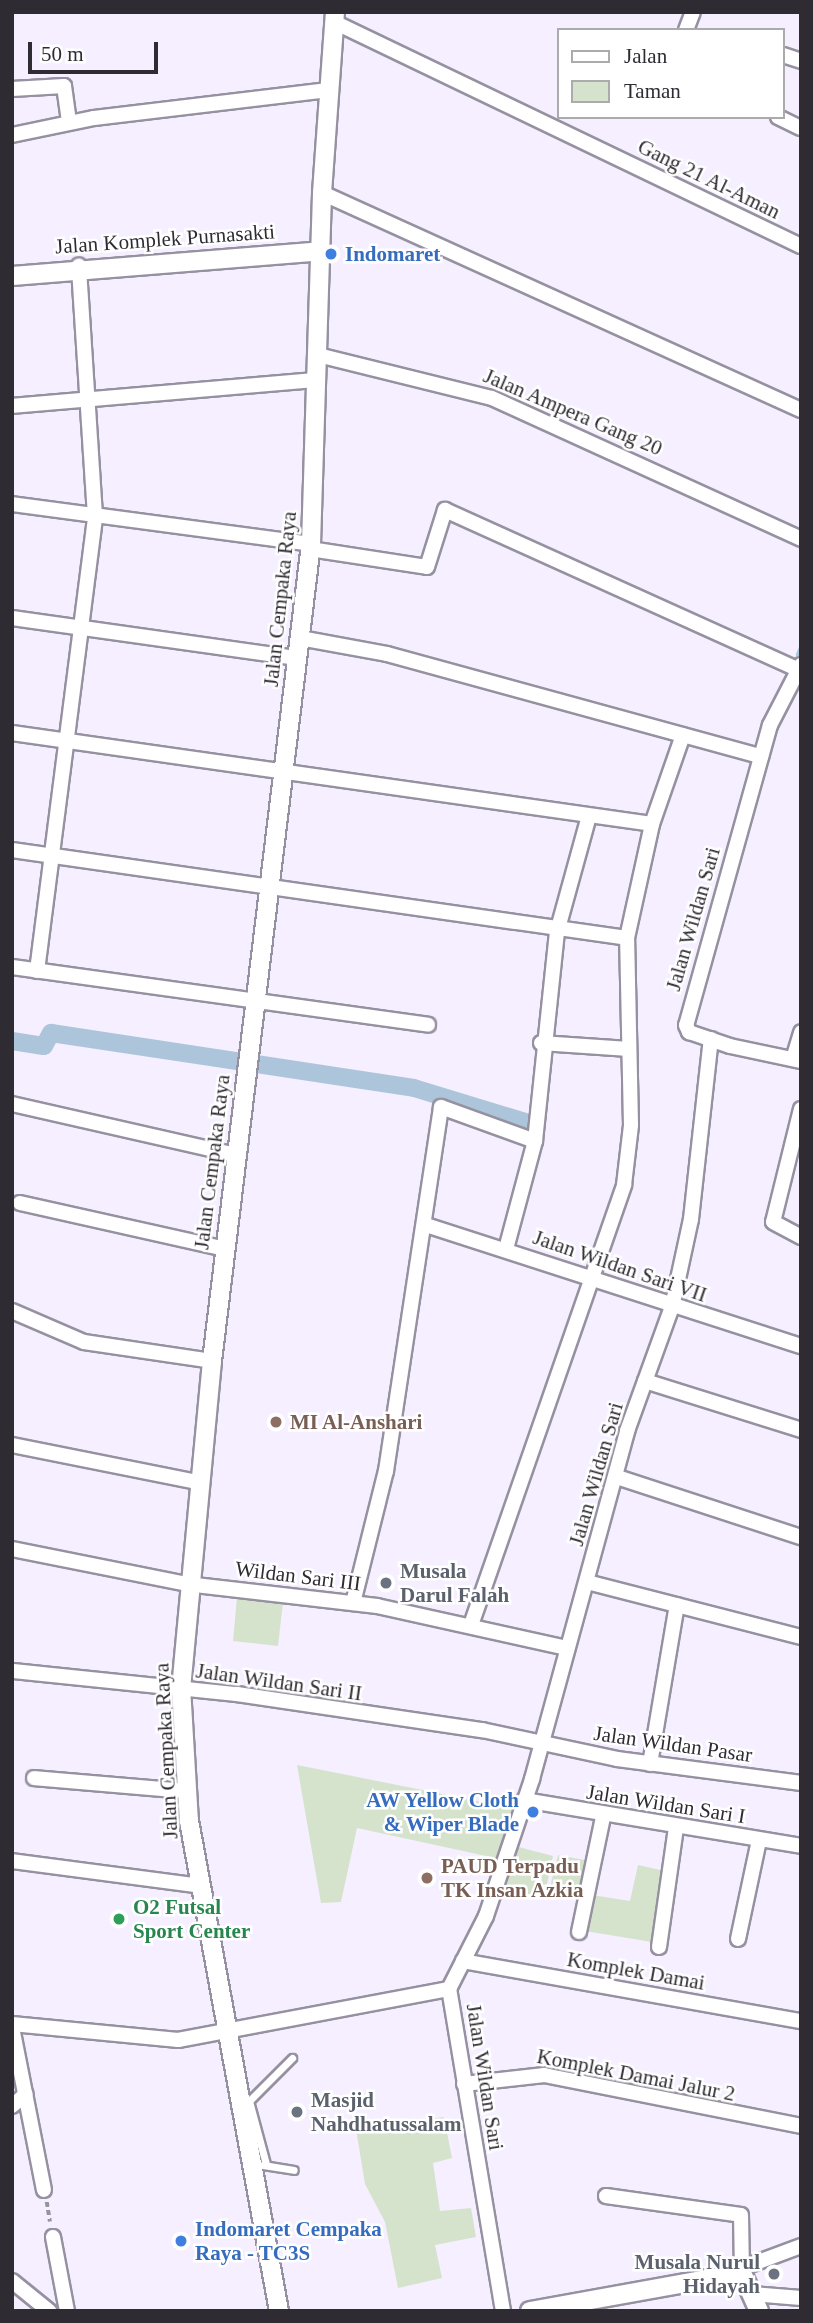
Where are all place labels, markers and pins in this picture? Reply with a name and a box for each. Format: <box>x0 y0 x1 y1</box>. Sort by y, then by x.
place label: Indomaret <box>345 241 440 267</box>
marker: Indomaret <box>323 246 339 262</box>
place label: MI Al-Anshari <box>290 1409 424 1435</box>
marker: MI Al-Anshari <box>268 1414 284 1430</box>
place label: Musala Darul Falah <box>400 1558 509 1608</box>
marker: Musala Darul Falah <box>378 1575 394 1591</box>
place label: AW Yellow Cloth & Wiper Blade <box>365 1787 519 1837</box>
marker: AW Yellow Cloth & Wiper Blade <box>525 1804 541 1820</box>
place label: PAUD Terpadu TK Insan Azkia <box>441 1853 585 1903</box>
marker: PAUD Terpadu TK Insan Azkia <box>419 1870 435 1886</box>
place label: O2 Futsal Sport Center <box>133 1894 250 1944</box>
marker: O2 Futsal Sport Center <box>111 1911 127 1927</box>
place label: Masjid Nahdhatussalam <box>311 2087 462 2137</box>
marker: Masjid Nahdhatussalam <box>289 2104 305 2120</box>
place label: Indomaret Cempaka Raya - TC3S <box>195 2216 382 2266</box>
marker: Indomaret Cempaka Raya - TC3S <box>173 2233 189 2249</box>
place label: Musala Nurul Hidayah <box>635 2249 760 2299</box>
marker: Musala Nurul Hidayah <box>766 2266 782 2282</box>

